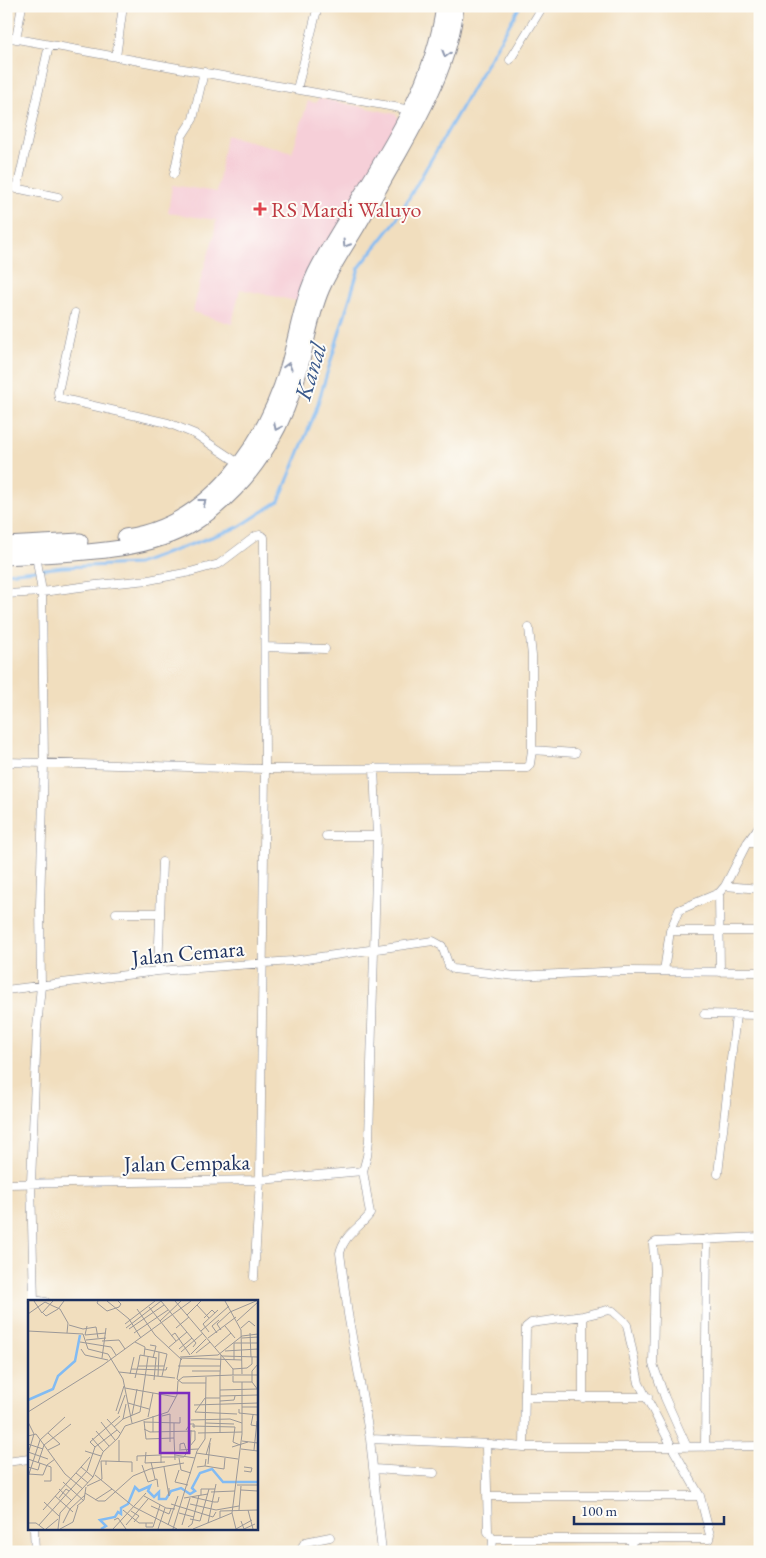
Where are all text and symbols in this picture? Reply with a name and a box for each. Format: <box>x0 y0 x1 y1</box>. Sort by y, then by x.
one-way arrow <box>441 49 452 58</box>
place label: RS Mardi Waluyo <box>271 195 421 224</box>
marker: RS Mardi Waluyo <box>253 202 267 216</box>
one-way arrow <box>343 238 353 247</box>
water label: Kanal <box>286 337 334 405</box>
one-way arrow <box>282 362 293 370</box>
one-way arrow <box>273 422 283 431</box>
one-way arrow <box>197 499 206 507</box>
street label: Jalan Cemara <box>129 934 246 973</box>
street label: Jalan Cempaka <box>121 1147 251 1179</box>
inset map <box>28 1300 258 1530</box>
scale bar <box>574 1493 724 1525</box>
text: 100 m <box>581 1501 618 1520</box>

